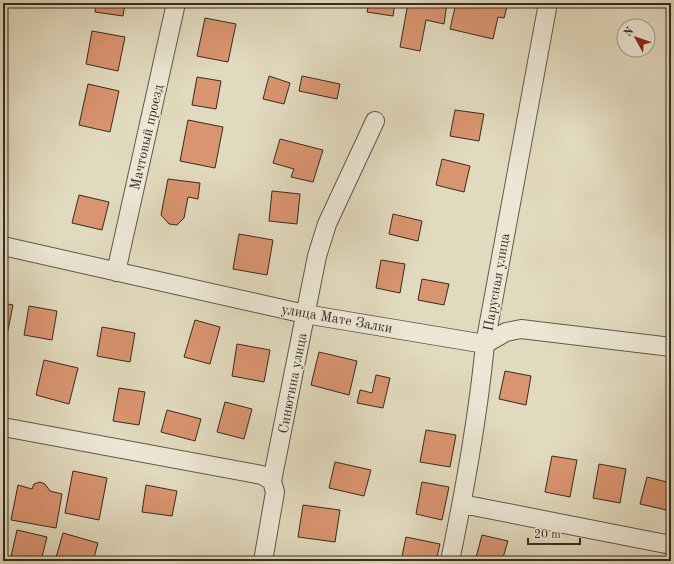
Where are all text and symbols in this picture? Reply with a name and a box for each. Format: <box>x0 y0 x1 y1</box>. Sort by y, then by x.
north arrow <box>616 18 656 58</box>
text: N <box>623 25 637 39</box>
street label: Мачтовый проезд <box>128 83 166 191</box>
street label: Парусная улица <box>481 232 513 332</box>
street label: улица Мате Залки <box>280 302 393 336</box>
street label: Синютина улица <box>276 332 310 435</box>
scale bar <box>528 520 580 546</box>
text: 20 m <box>534 529 561 541</box>

